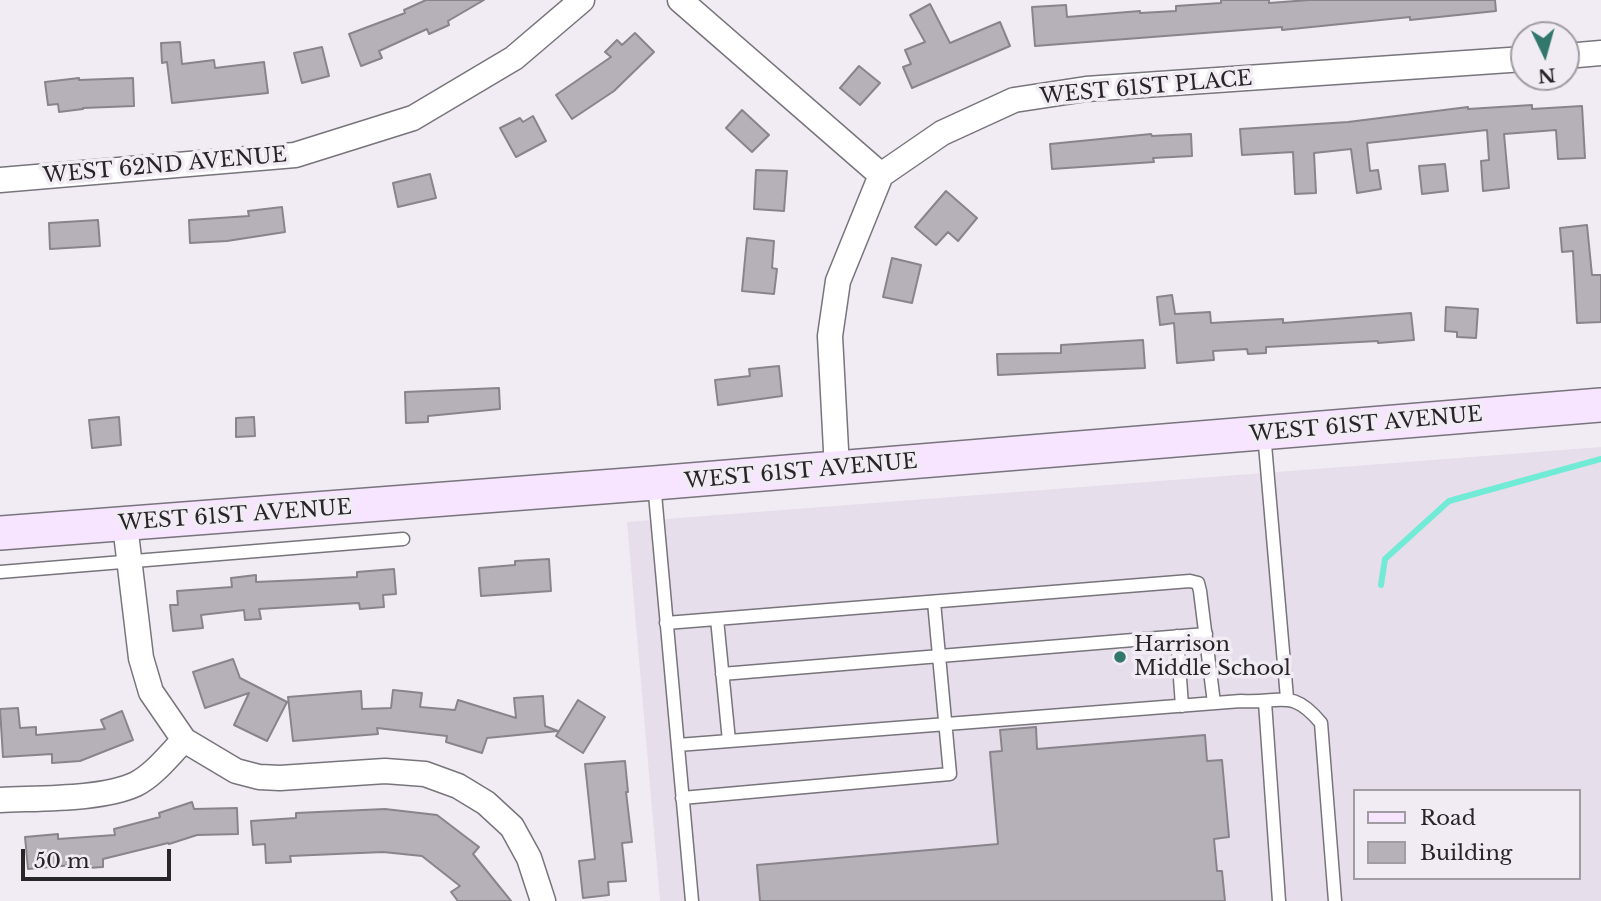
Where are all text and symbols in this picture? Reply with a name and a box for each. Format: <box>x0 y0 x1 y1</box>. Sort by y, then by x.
north arrow <box>1510 21 1580 91</box>
text: N <box>1537 63 1557 88</box>
street label: WEST 61ST PLACE <box>1039 66 1253 110</box>
street label: WEST 62ND AVENUE <box>42 143 288 189</box>
street label: WEST 61ST AVENUE <box>1248 402 1484 448</box>
street label: WEST 61ST AVENUE <box>683 449 919 495</box>
street label: WEST 61ST AVENUE <box>117 495 353 537</box>
place label: Harrison Middle School <box>1134 632 1291 682</box>
marker: Harrison Middle School <box>1112 649 1128 665</box>
legend <box>1352 789 1580 880</box>
text: Road <box>1420 805 1476 831</box>
scale bar <box>24 834 175 878</box>
text: Building <box>1420 840 1512 866</box>
text: 50 m <box>34 848 89 874</box>

